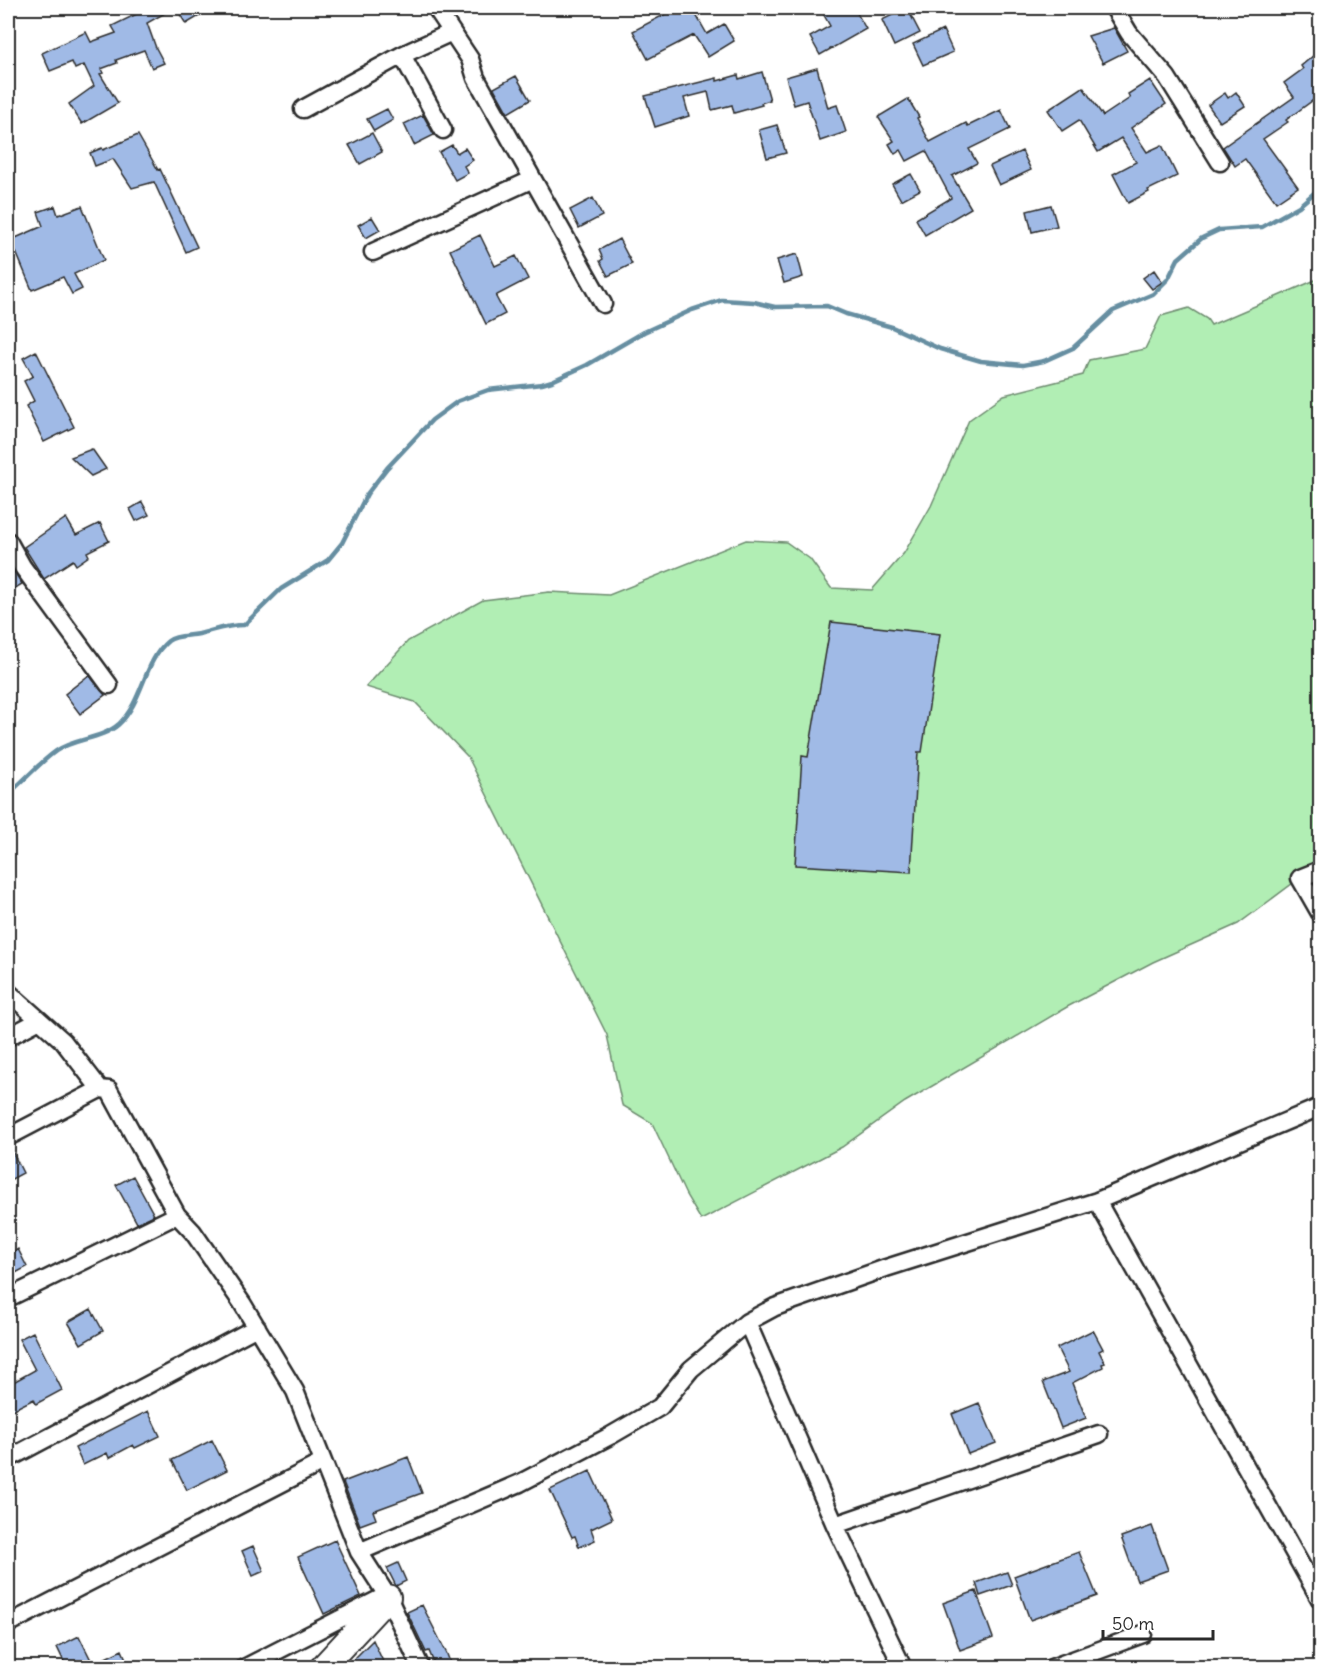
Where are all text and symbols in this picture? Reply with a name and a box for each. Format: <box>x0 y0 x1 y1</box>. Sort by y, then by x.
scale bar <box>1103 1603 1212 1641</box>
text: 50 m <box>1112 1612 1154 1635</box>

